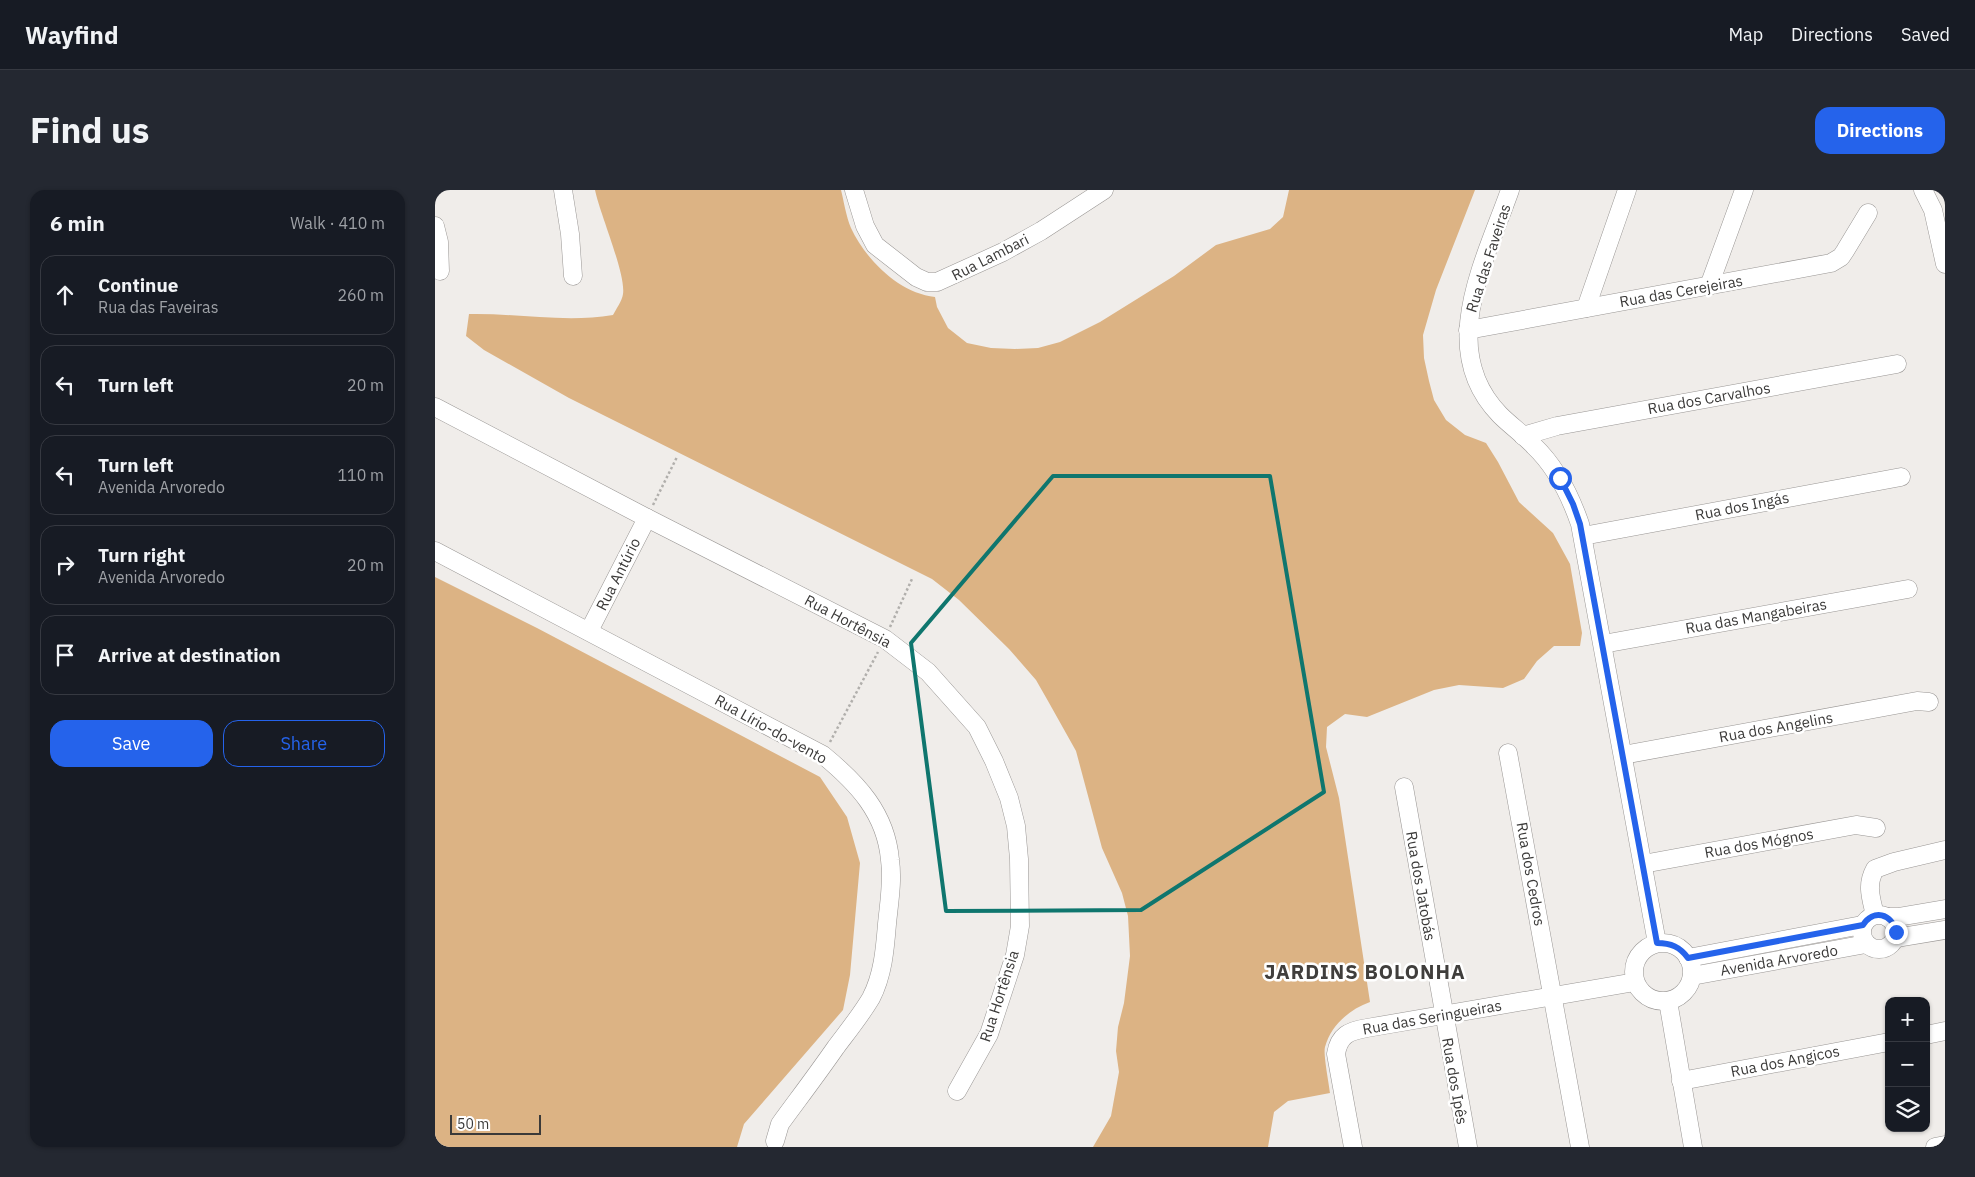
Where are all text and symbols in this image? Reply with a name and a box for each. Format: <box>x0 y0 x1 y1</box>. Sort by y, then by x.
text: Wayfind <box>25 19 118 51</box>
text: Map <box>1728 23 1763 46</box>
text: Directions <box>1791 23 1873 46</box>
text: Saved <box>1901 23 1950 46</box>
text: Find us <box>30 107 149 153</box>
button: Directions <box>1815 107 1945 154</box>
street label: Rua das Faveiras <box>1462 201 1514 315</box>
text: 6 min <box>50 209 105 237</box>
text: Walk · 410 m <box>290 213 385 233</box>
street label: Rua Lambari <box>948 229 1032 285</box>
street label: Rua das Cerejeiras <box>1618 271 1744 311</box>
text: Continue <box>98 273 178 297</box>
icon: ahead <box>51 281 79 309</box>
text: 260 m <box>337 285 384 305</box>
text: Rua das Faveiras <box>98 297 218 317</box>
icon: left <box>51 371 79 399</box>
text: Turn left <box>98 373 174 397</box>
text: 20 m <box>347 375 384 395</box>
street label: Rua dos Carvalhos <box>1646 378 1772 418</box>
text: Turn left <box>98 453 174 477</box>
icon: left <box>51 461 79 489</box>
text: 110 m <box>337 465 384 485</box>
route start <box>1549 467 1572 490</box>
text: Avenida Arvoredo <box>98 477 225 497</box>
street label: Rua dos Ingás <box>1693 488 1791 524</box>
street label: Rua Antúrio <box>592 534 644 614</box>
text: Turn right <box>98 543 185 567</box>
icon: right <box>51 551 79 579</box>
text: 20 m <box>347 555 384 575</box>
text: Avenida Arvoredo <box>98 567 225 587</box>
street label: Rua Hortênsia <box>801 590 895 652</box>
street label: Rua das Mangabeiras <box>1684 594 1828 638</box>
icon: arrive <box>51 641 79 669</box>
text: Arrive at destination <box>98 643 281 667</box>
street label: Rua Lírio-do-vento <box>711 690 831 768</box>
street label: Rua dos Angelins <box>1717 708 1835 746</box>
button: Save <box>50 720 213 767</box>
button: Share <box>223 720 385 767</box>
street label: Rua dos Cedros <box>1513 821 1549 927</box>
street label: Rua dos Mógnos <box>1703 824 1815 862</box>
street label: Rua dos Jatobás <box>1402 830 1440 942</box>
route end <box>1885 921 1908 944</box>
street label: Avenida Arvoredo <box>1719 940 1839 980</box>
street label: Rua Hortênsia <box>975 948 1023 1044</box>
district label: JARDINS BOLONHA <box>1264 958 1466 985</box>
street label: Rua das Seringueiras <box>1361 995 1503 1039</box>
map controls <box>1885 997 1930 1132</box>
button: + <box>1885 997 1930 1042</box>
street label: Rua dos Ipês <box>1438 1036 1472 1126</box>
street label: Rua dos Angicos <box>1729 1041 1841 1081</box>
button: − <box>1885 1042 1930 1087</box>
button: layers <box>1885 1087 1930 1132</box>
scale bar <box>450 1112 541 1135</box>
text: 50 m <box>457 1115 489 1133</box>

